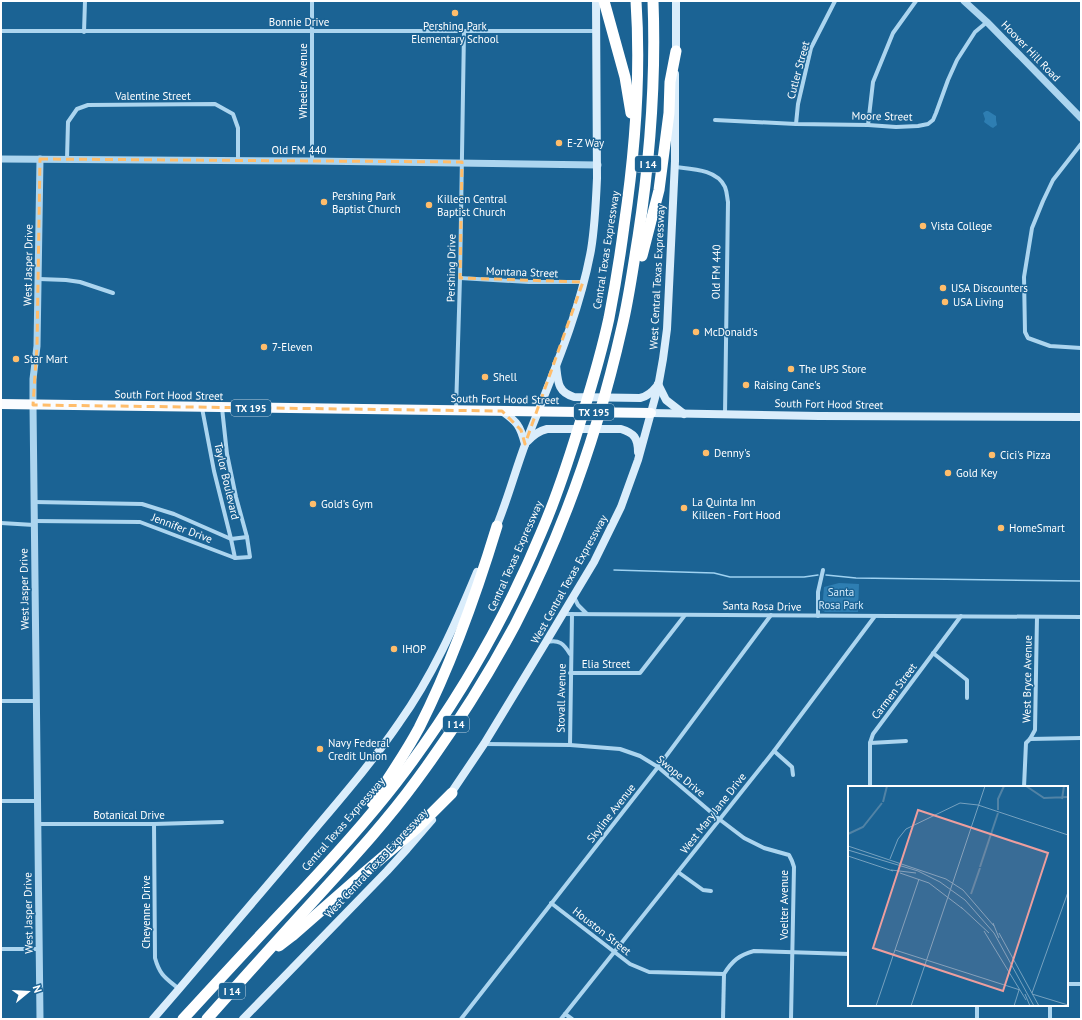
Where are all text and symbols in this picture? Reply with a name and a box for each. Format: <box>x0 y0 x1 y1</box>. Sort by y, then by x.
marker: Pershing Park Elementary School <box>450 8 460 18</box>
street label: Bonnie Drive <box>269 15 330 29</box>
street label: Hoover Hill Road <box>998 18 1064 85</box>
place label: Pershing Park Elementary School <box>411 19 500 46</box>
street label: Cutler Street <box>784 39 813 100</box>
street label: Wheeler Avenue <box>296 43 310 119</box>
street label: Valentine Street <box>114 89 191 103</box>
street label: Moore Street <box>851 108 913 124</box>
place label: E-Z Way <box>567 136 605 150</box>
marker: E-Z Way <box>554 138 564 148</box>
street label: Old FM 440 <box>272 143 326 157</box>
road number: I 14 <box>635 156 661 172</box>
place label: Pershing Park Baptist Church <box>332 189 401 216</box>
street label: Central Texas Expressway <box>590 189 622 310</box>
place label: Killeen Central Baptist Church <box>437 192 508 219</box>
marker: Pershing Park Baptist Church <box>319 197 329 207</box>
marker: Killeen Central Baptist Church <box>424 200 434 210</box>
street label: West Central Texas Expressway <box>646 203 668 350</box>
place label: Vista College <box>930 219 993 233</box>
marker: Vista College <box>918 221 928 231</box>
street label: West Jasper Drive <box>20 224 36 306</box>
street label: Pershing Drive <box>443 233 459 302</box>
street label: Old FM 440 <box>709 244 723 300</box>
street label: Montana Street <box>486 264 559 280</box>
place label: USA Discounters <box>951 281 1028 295</box>
marker: USA Discounters <box>938 283 948 293</box>
place label: USA Living <box>953 295 1004 309</box>
marker: USA Living <box>940 297 950 307</box>
place label: McDonald's <box>704 325 758 339</box>
marker: McDonald's <box>691 327 701 337</box>
place label: 7-Eleven <box>272 340 313 354</box>
marker: 7-Eleven <box>259 342 269 352</box>
place label: Star Mart <box>24 352 68 366</box>
marker: Star Mart <box>11 354 21 364</box>
place label: The UPS Store <box>799 362 867 376</box>
marker: The UPS Store <box>786 364 796 374</box>
place label: Shell <box>493 370 518 384</box>
marker: Shell <box>480 372 490 382</box>
place label: Raising Cane's <box>754 378 821 392</box>
marker: Raising Cane's <box>741 380 751 390</box>
street label: South Fort Hood Street <box>114 387 224 403</box>
street label: South Fort Hood Street <box>450 391 560 407</box>
street label: South Fort Hood Street <box>774 396 884 412</box>
road number: TX 195 <box>231 400 271 416</box>
road number: TX 195 <box>574 404 614 420</box>
street label: Taylor Boulevard <box>211 441 243 521</box>
place label: Denny's <box>714 446 751 460</box>
marker: Denny's <box>701 448 711 458</box>
place label: Cici's Pizza <box>1000 448 1051 462</box>
marker: Cici's Pizza <box>987 450 997 460</box>
place label: Gold Key <box>956 466 998 480</box>
marker: Gold Key <box>943 468 953 478</box>
place label: La Quinta Inn Killeen - Fort Hood <box>692 495 781 522</box>
place label: Gold's Gym <box>321 497 373 511</box>
street label: Central Texas Expressway <box>484 498 546 614</box>
marker: Gold's Gym <box>308 499 318 509</box>
marker: La Quinta Inn Killeen - Fort Hood <box>679 503 689 513</box>
street label: Jennifer Drive <box>149 510 215 546</box>
street label: West Central Texas Expressway <box>528 511 611 646</box>
place label: HomeSmart <box>1009 521 1065 535</box>
marker: HomeSmart <box>996 523 1006 533</box>
street label: West Jasper Drive <box>16 548 32 630</box>
park label: Santa Rosa Park <box>818 585 864 612</box>
street label: Santa Rosa Drive <box>722 598 802 614</box>
street label: West Bryce Avenue <box>1019 635 1035 723</box>
place label: IHOP <box>402 642 426 656</box>
marker: IHOP <box>389 644 399 654</box>
street label: Elia Street <box>582 657 631 671</box>
street label: Carmen Street <box>868 660 920 722</box>
street label: Stovall Avenue <box>553 663 569 733</box>
road number: I 14 <box>443 716 469 732</box>
place label: Navy Federal Credit Union <box>328 736 390 763</box>
marker: Navy Federal Credit Union <box>315 744 325 754</box>
street label: Swope Drive <box>654 752 709 800</box>
street label: West Mary Jane Drive <box>677 769 749 856</box>
street label: Central Texas Expressway <box>298 774 388 874</box>
street label: Skyline Avenue <box>584 780 639 845</box>
inset map <box>848 786 1068 1006</box>
street label: West Central Texas Expressway <box>321 804 431 921</box>
street label: Botanical Drive <box>93 808 165 822</box>
street label: Voelter Avenue <box>777 870 791 941</box>
street label: West Jasper Drive <box>20 872 36 954</box>
street label: Cheyenne Drive <box>139 875 153 949</box>
street label: Houston Street <box>570 904 634 958</box>
north arrow <box>8 972 48 1012</box>
text: N <box>30 983 45 995</box>
road number: I 14 <box>219 983 245 999</box>

